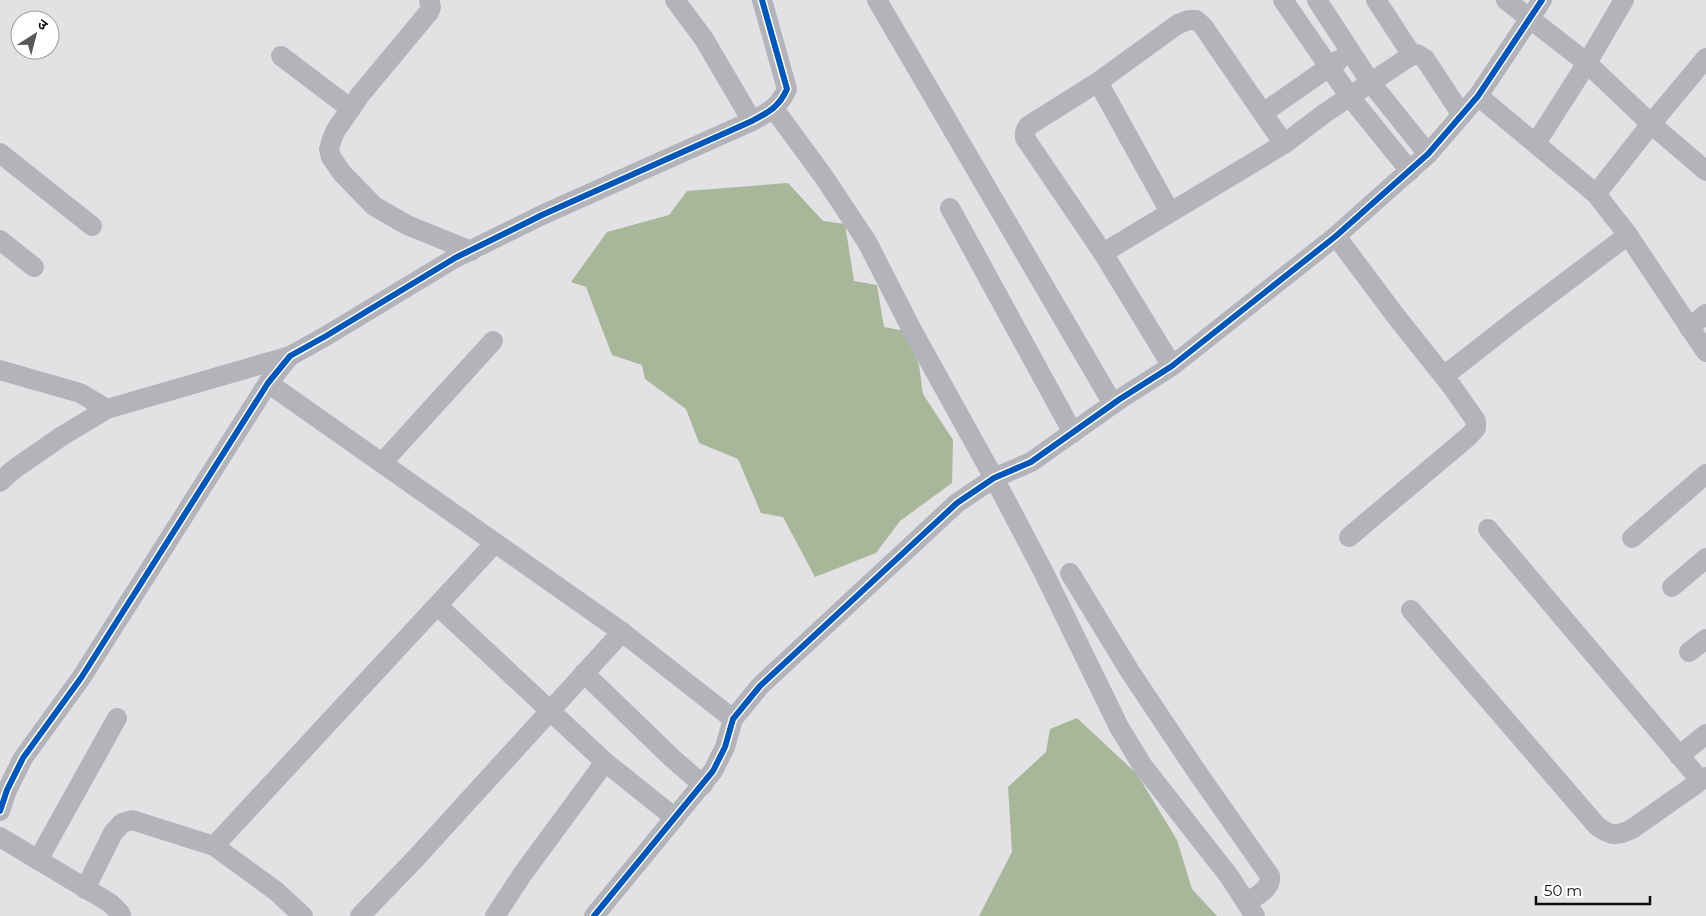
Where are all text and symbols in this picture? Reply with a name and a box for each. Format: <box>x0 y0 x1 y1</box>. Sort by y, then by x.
north arrow <box>10 10 60 60</box>
text: उ <box>34 15 52 35</box>
scale bar <box>1536 874 1650 906</box>
text: 50 m <box>1544 881 1582 900</box>

